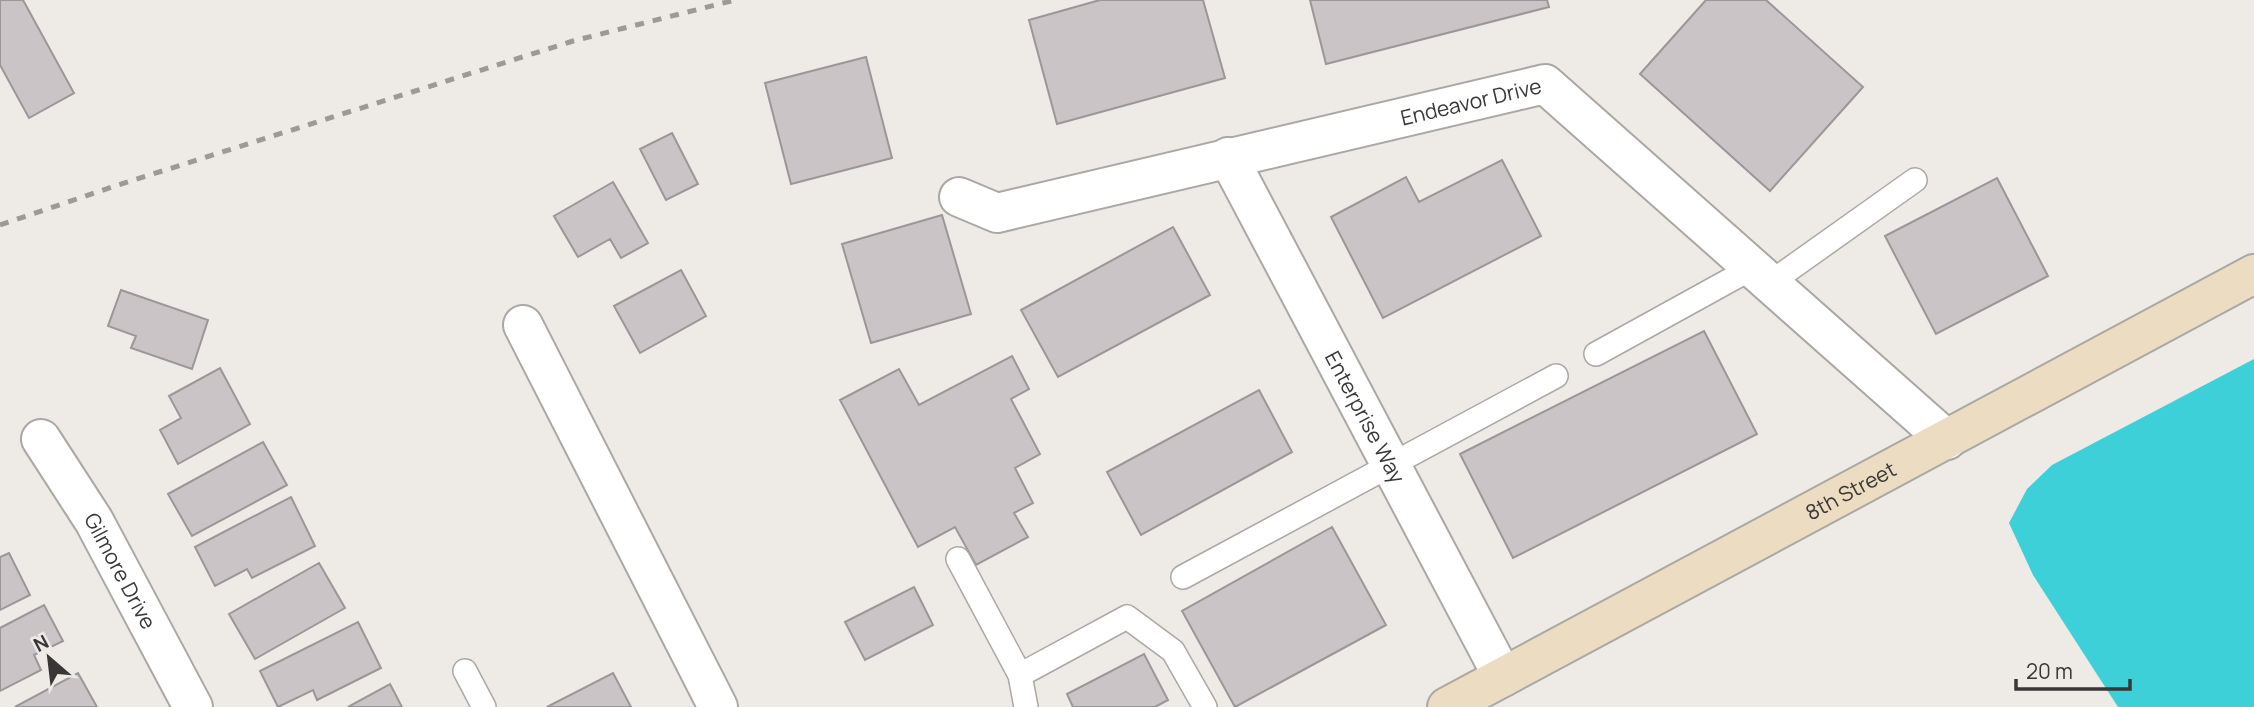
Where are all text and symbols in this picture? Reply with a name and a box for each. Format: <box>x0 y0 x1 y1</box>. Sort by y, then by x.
street label: Endeavor Drive <box>1398 71 1544 132</box>
street label: Enterprise Way <box>1319 346 1412 488</box>
street label: 8th Street <box>1800 455 1901 526</box>
street label: Gilmore Drive <box>78 507 163 634</box>
north arrow <box>14 623 84 693</box>
text: N <box>29 628 53 658</box>
scale bar <box>2016 648 2130 692</box>
text: 20 m <box>2026 657 2073 685</box>

